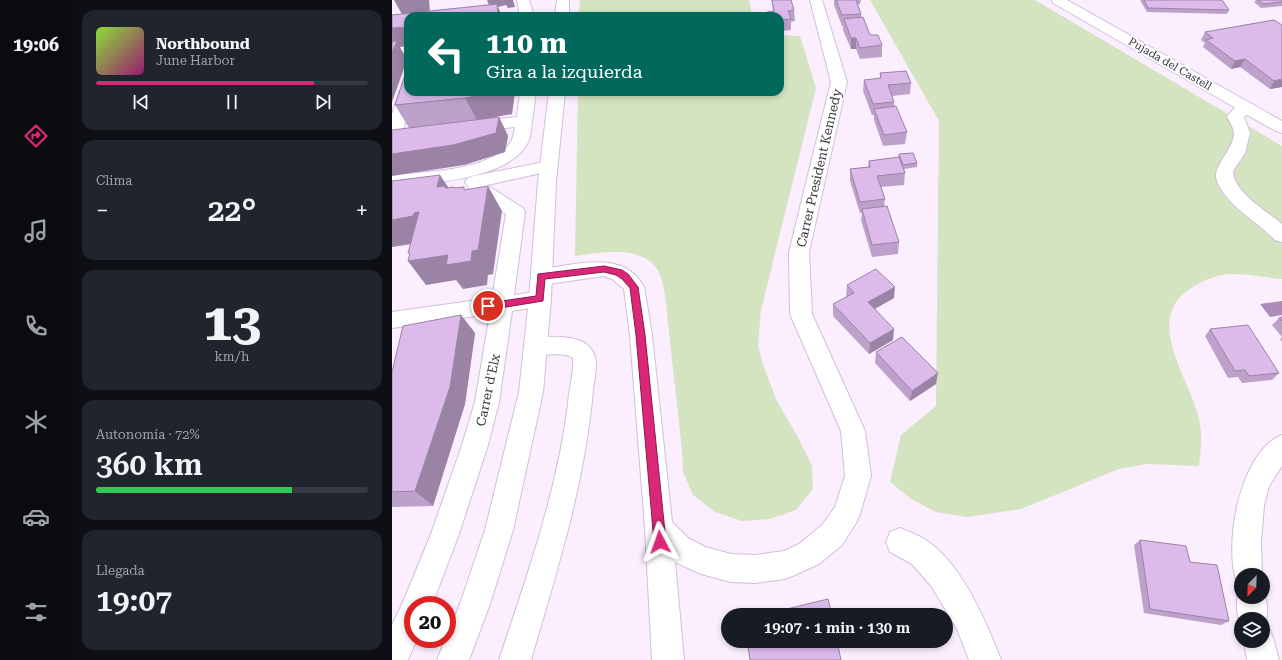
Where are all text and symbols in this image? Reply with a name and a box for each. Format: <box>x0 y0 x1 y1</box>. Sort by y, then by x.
text: 110 m <box>486 27 567 60</box>
icon: left <box>420 28 472 80</box>
text: 19:06 <box>13 34 59 55</box>
text: Northbound <box>156 35 250 53</box>
street label: Pujada del Castell <box>1126 35 1214 93</box>
text: June Harbor <box>156 53 235 68</box>
text: Gira a la izquierda <box>486 61 642 82</box>
street label: Carrer President Kennedy <box>793 87 845 249</box>
icon: previous <box>130 91 152 113</box>
icon: pause <box>221 91 243 113</box>
icon: next <box>312 91 334 113</box>
icon: directions <box>22 122 50 150</box>
text: Clima <box>96 173 132 188</box>
text: 22° <box>208 193 256 228</box>
text: − <box>96 198 108 223</box>
text: + <box>356 198 368 223</box>
icon: music <box>22 217 50 245</box>
pin <box>471 289 505 323</box>
text: 13 <box>203 292 261 353</box>
icon: arrive <box>477 295 499 317</box>
icon: phone <box>22 312 50 340</box>
text: km/h <box>215 349 249 364</box>
street label: Carrer d'Elx <box>473 352 503 428</box>
icon: climate <box>22 408 50 436</box>
text: Autonomía · 72% <box>96 427 200 442</box>
text: 360 km <box>96 447 203 482</box>
icon: car <box>22 503 50 531</box>
position arrow <box>639 521 681 563</box>
text: Llegada <box>96 563 145 578</box>
north arrow <box>1234 568 1270 604</box>
map controls <box>1234 568 1270 648</box>
text: 19:07 <box>96 583 172 618</box>
speed limit sign: 20 <box>404 596 456 648</box>
icon: filters <box>22 598 50 626</box>
button: layers <box>1234 612 1270 648</box>
text: 19:07 · 1 min · 130 m <box>764 619 910 637</box>

